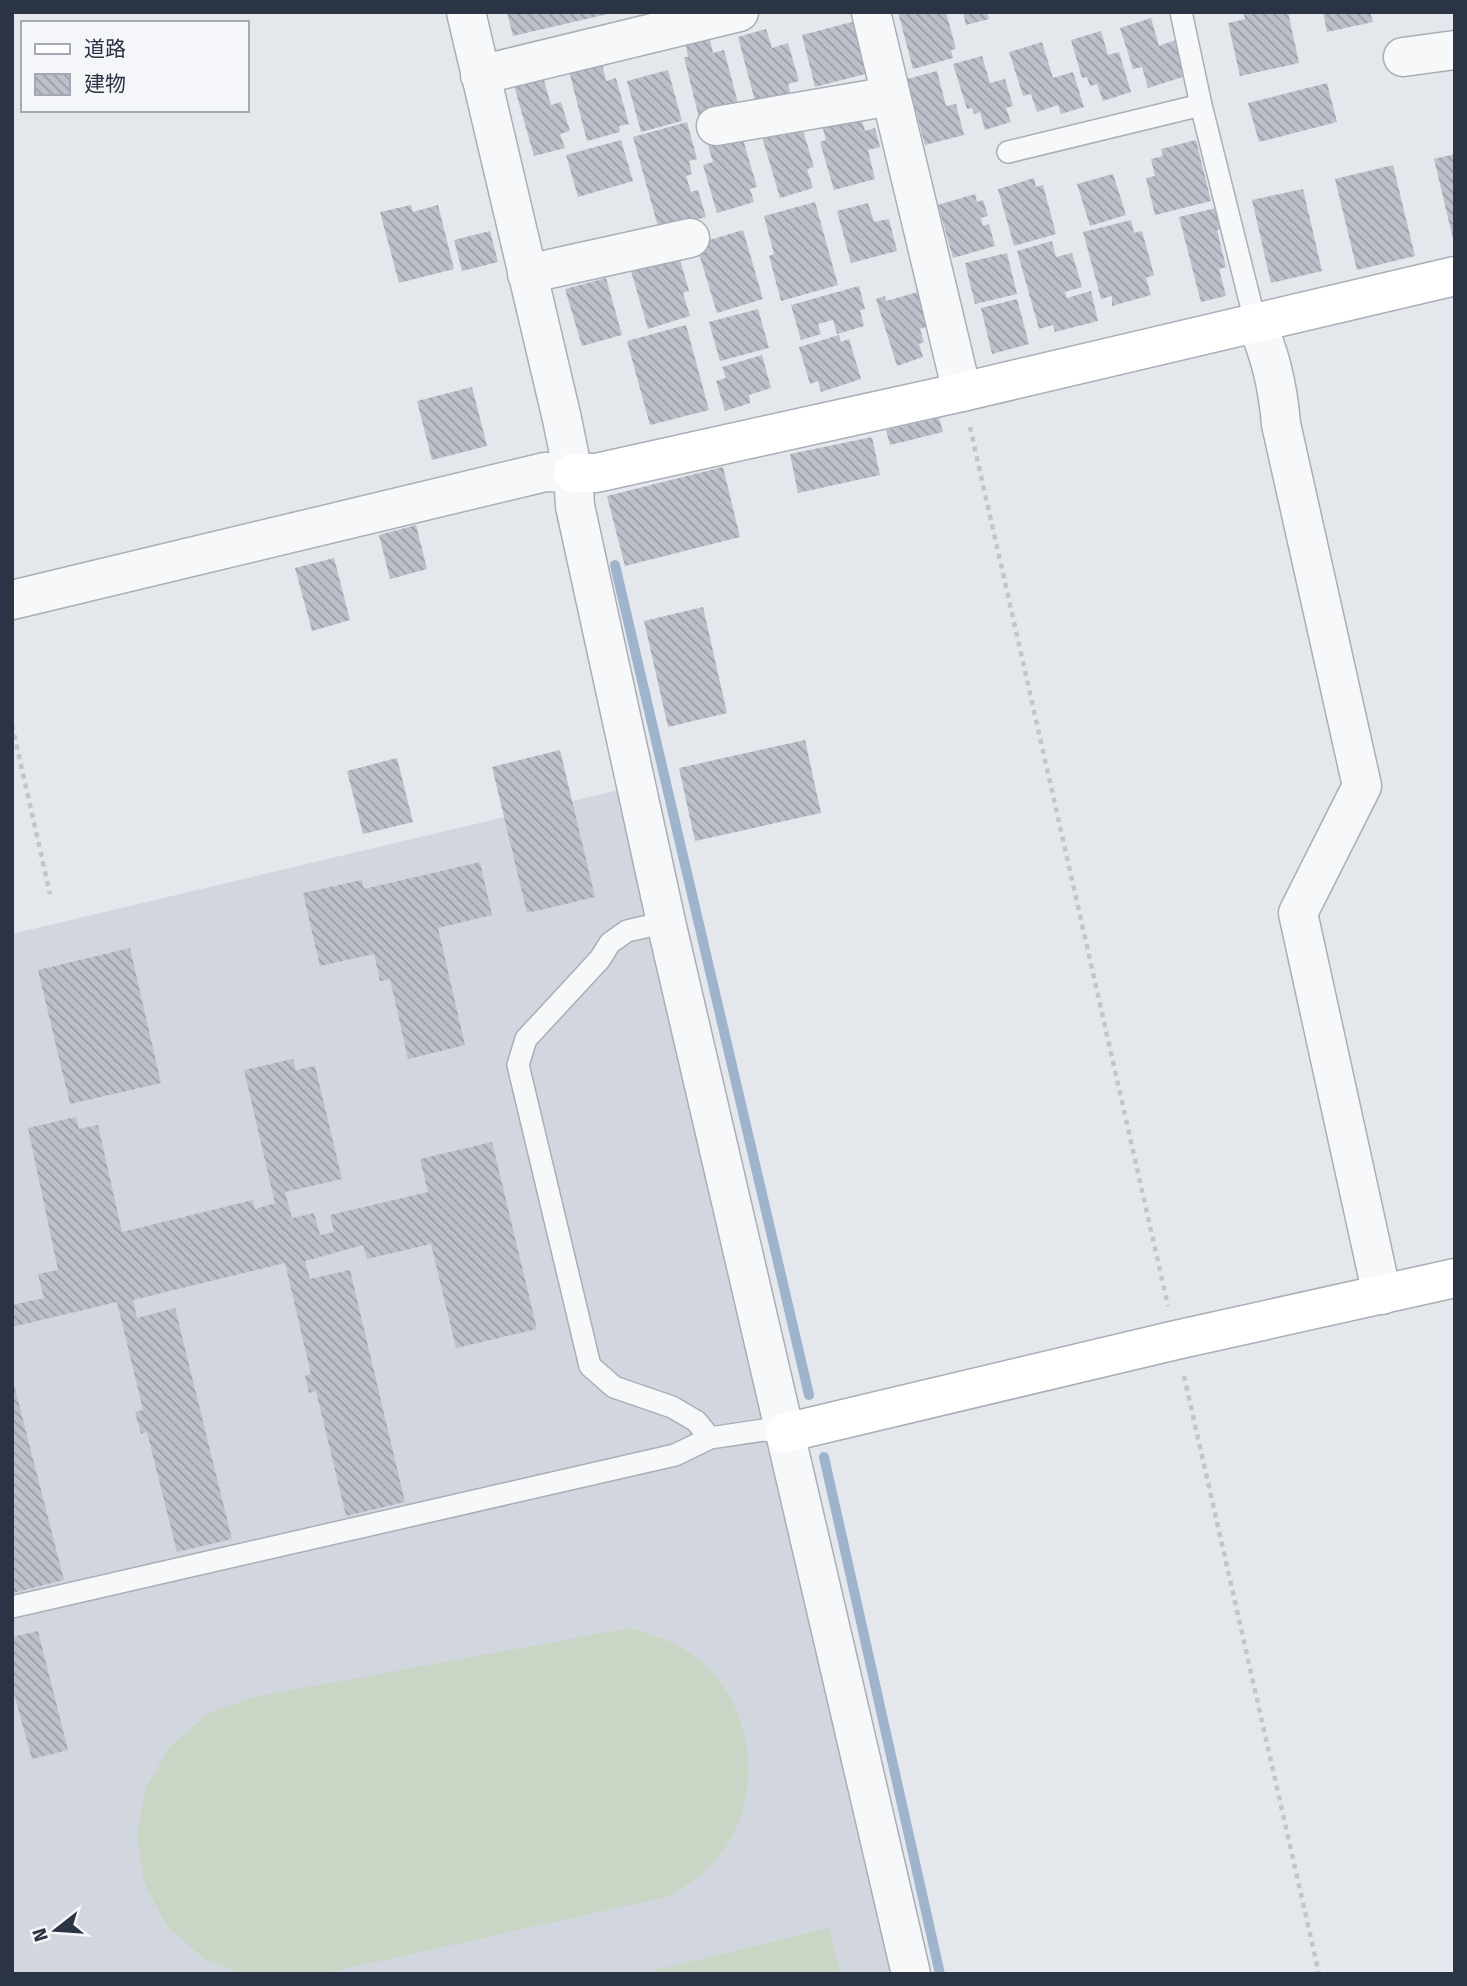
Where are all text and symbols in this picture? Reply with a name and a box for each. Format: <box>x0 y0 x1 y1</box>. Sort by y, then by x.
legend <box>21 21 248 112</box>
text: 道路 <box>84 36 126 62</box>
text: 建物 <box>84 71 126 97</box>
north arrow <box>21 1895 91 1965</box>
text: N <box>27 1925 53 1944</box>

